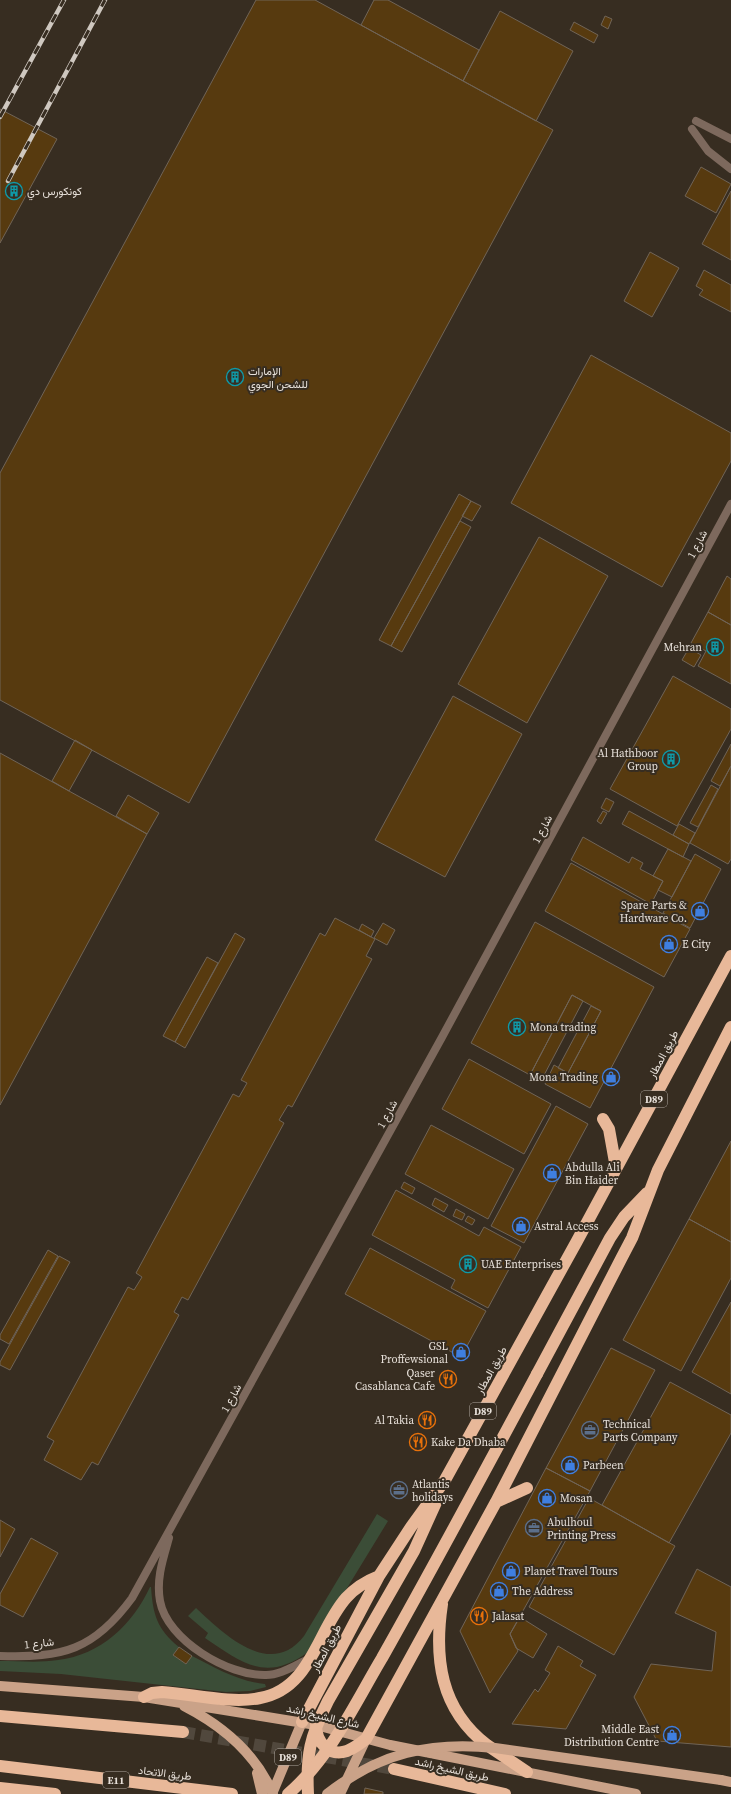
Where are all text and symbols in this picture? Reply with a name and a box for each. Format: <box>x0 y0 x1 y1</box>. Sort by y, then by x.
building icon: كونكورس دي <box>4 181 24 201</box>
place label: كونكورس دي <box>27 184 82 201</box>
place label: الإمارات للشحن الجوي <box>248 364 308 394</box>
building icon: الإمارات للشحن الجوي <box>225 367 245 387</box>
street label: شارع 1 <box>684 527 711 561</box>
building icon: Mehran <box>705 637 725 657</box>
place label: Mehran <box>663 640 702 655</box>
place label: Al Hathboor Group <box>598 746 658 774</box>
building icon: Al Hathboor Group <box>661 749 681 769</box>
street label: شارع 1 <box>529 812 556 846</box>
place label: Spare Parts & Hardware Co. <box>620 898 687 926</box>
shop icon: Spare Parts & Hardware Co. <box>690 901 710 921</box>
shop icon: E City <box>659 934 679 954</box>
place label: E City <box>682 937 711 952</box>
building icon: Mona trading <box>507 1017 527 1037</box>
place label: Mona trading <box>530 1020 596 1035</box>
street label: طريق المطار <box>644 1028 682 1082</box>
shop icon: Mona Trading <box>601 1067 621 1087</box>
place label: Mona Trading <box>529 1070 598 1085</box>
road number: D89 <box>641 1091 667 1107</box>
street label: شارع 1 <box>374 1097 401 1131</box>
place label: Abdulla Ali Bin Haider <box>565 1160 620 1188</box>
shop icon: Abdulla Ali Bin Haider <box>542 1163 562 1183</box>
shop icon: Astral Access <box>511 1216 531 1236</box>
place label: Astral Access <box>534 1219 599 1234</box>
building icon: UAE Enterprises <box>458 1254 478 1274</box>
place label: UAE Enterprises <box>481 1257 561 1272</box>
place label: GSL Proffewsional <box>381 1339 448 1367</box>
shop icon: GSL Proffewsional <box>451 1342 471 1362</box>
street label: طريق المطار <box>472 1344 511 1397</box>
place label: Qaser Casablanca Cafe <box>355 1366 435 1394</box>
restaurant icon: Qaser Casablanca Cafe <box>438 1369 458 1389</box>
street label: شارع 1 <box>218 1381 245 1415</box>
road number: D89 <box>470 1403 496 1419</box>
restaurant icon: Al Takia <box>417 1410 437 1430</box>
place label: Al Takia <box>374 1413 414 1428</box>
place label: Technical Parts Company <box>603 1417 678 1445</box>
office icon: Technical Parts Company <box>580 1420 600 1440</box>
restaurant icon: Kake Da Dhaba <box>408 1432 428 1452</box>
place label: Kake Da Dhaba <box>431 1435 506 1450</box>
shop icon: Parbeen <box>560 1455 580 1475</box>
place label: Parbeen <box>583 1458 624 1473</box>
place label: Atlantis holidays <box>412 1477 453 1505</box>
office icon: Atlantis holidays <box>389 1480 409 1500</box>
shop icon: Mosan <box>537 1488 557 1508</box>
place label: Mosan <box>560 1491 593 1506</box>
place label: Abulhoul Printing Press <box>547 1515 616 1543</box>
office icon: Abulhoul Printing Press <box>524 1518 544 1538</box>
shop icon: Planet Travel Tours <box>501 1561 521 1581</box>
place label: Planet Travel Tours <box>524 1564 618 1579</box>
shop icon: The Address <box>489 1581 509 1601</box>
place label: The Address <box>512 1584 573 1599</box>
restaurant icon: Jalasat <box>469 1606 489 1626</box>
place label: Jalasat <box>491 1609 525 1624</box>
street label: طريق المطار <box>307 1622 345 1676</box>
street label: شارع 1 <box>23 1634 55 1653</box>
street label: شارع الشيخ راشد <box>285 1701 361 1732</box>
place label: Middle East Distribution Centre <box>564 1722 659 1750</box>
shop icon: Middle East Distribution Centre <box>662 1725 682 1745</box>
road number: D89 <box>275 1749 301 1765</box>
street label: طريق الشيخ راشد <box>413 1754 490 1785</box>
street label: طريق الاتحاد <box>137 1763 193 1784</box>
road number: E11 <box>103 1772 129 1788</box>

